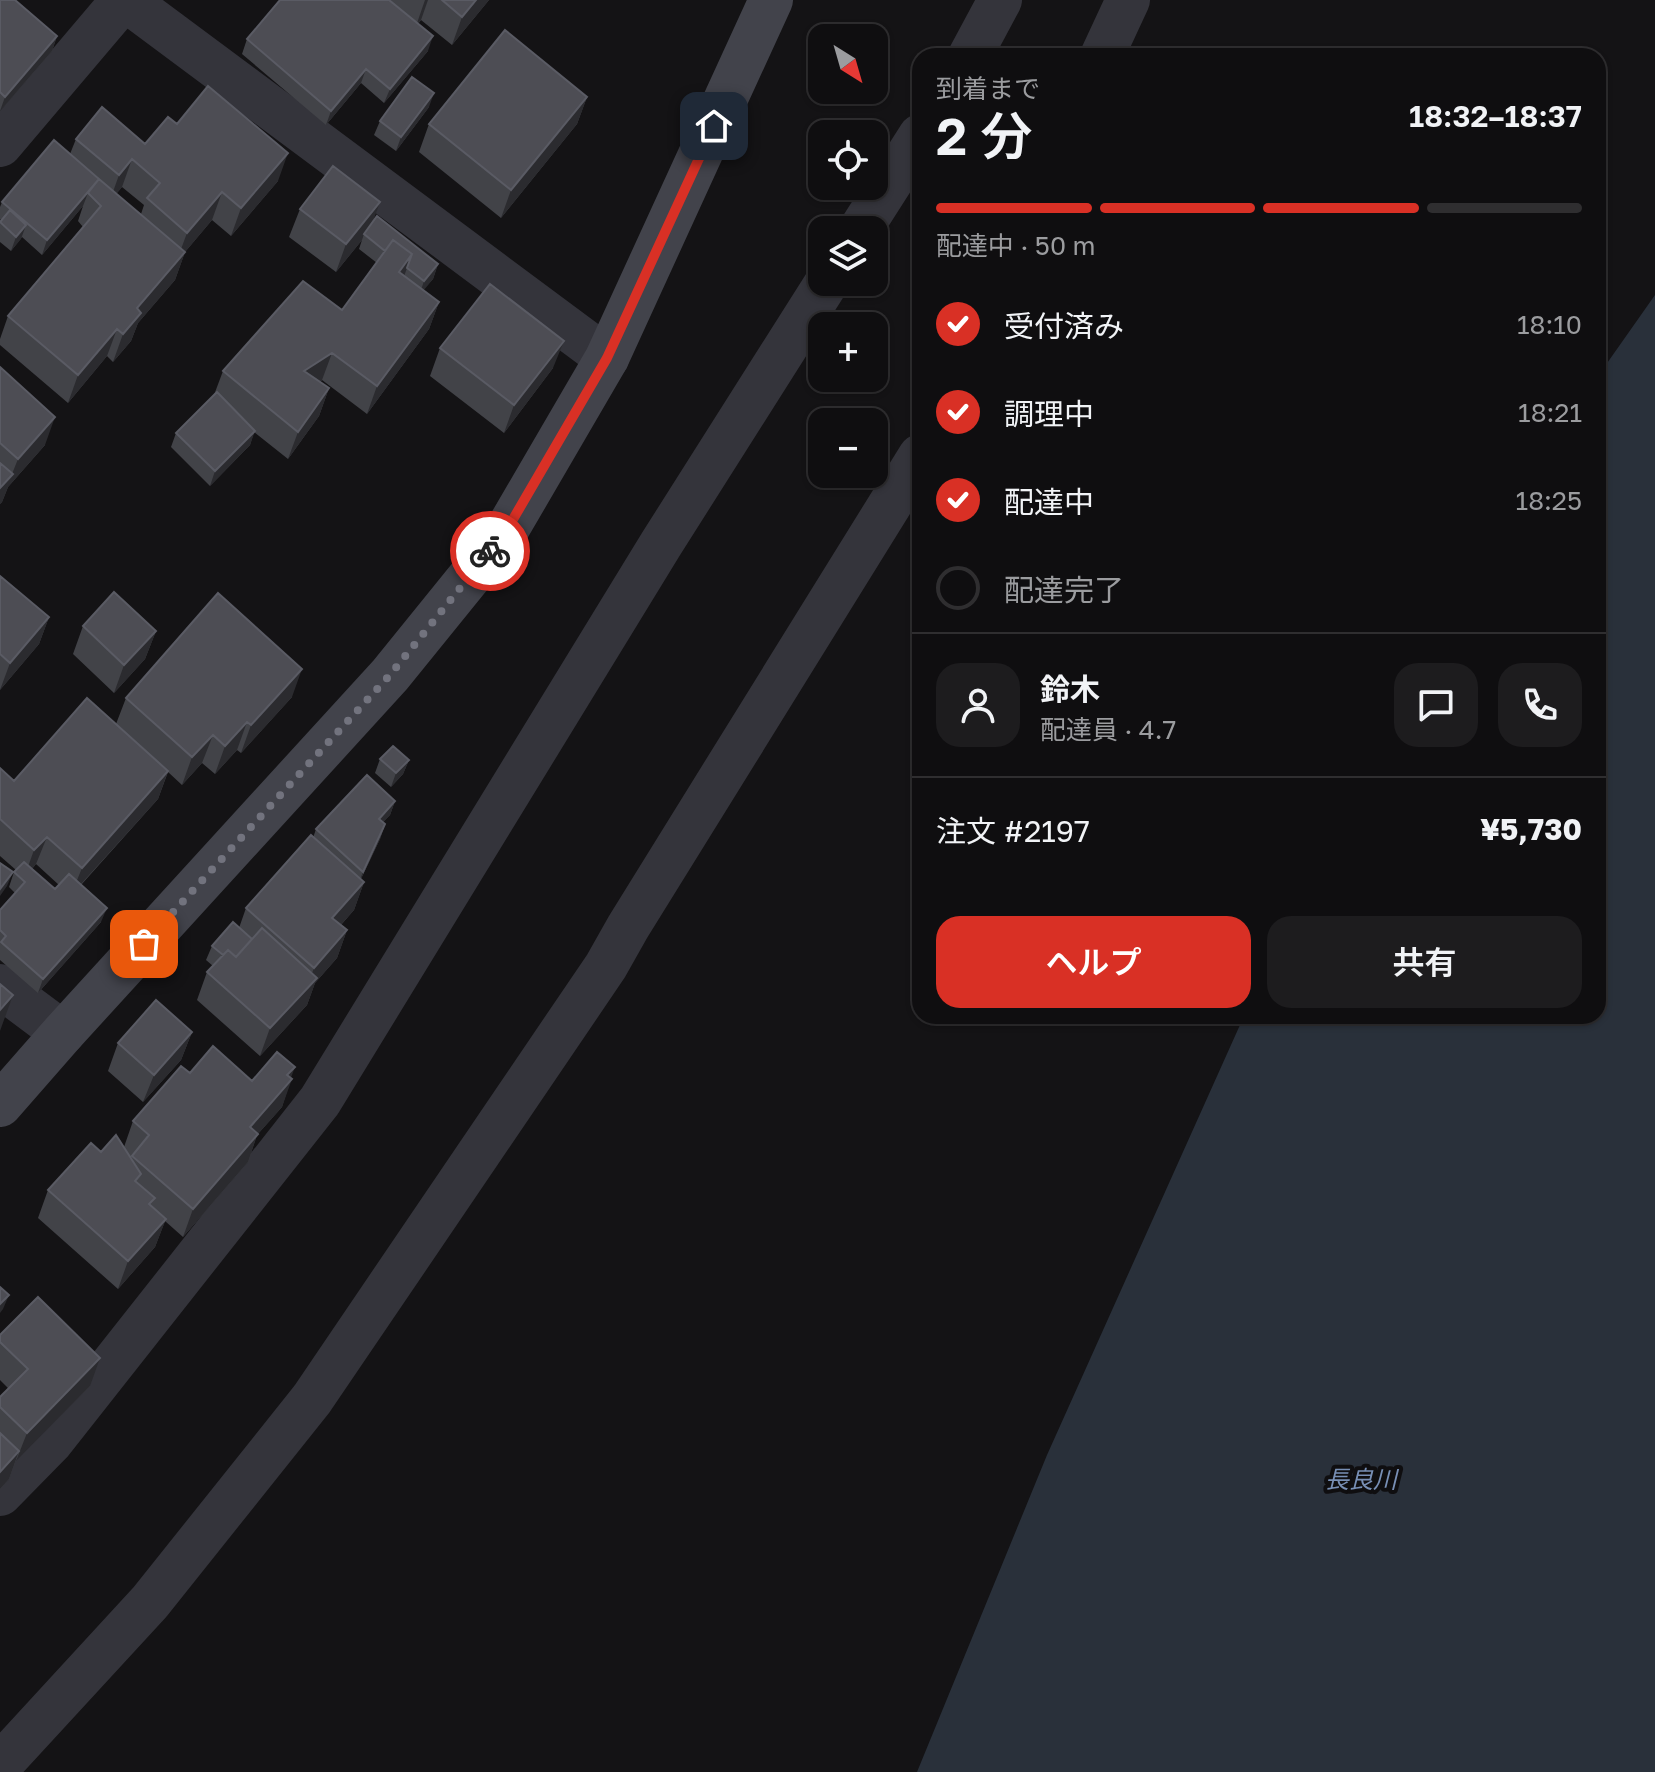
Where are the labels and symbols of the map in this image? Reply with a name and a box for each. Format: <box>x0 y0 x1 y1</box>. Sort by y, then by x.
north arrow <box>808 24 888 104</box>
pin <box>680 92 748 160</box>
courier <box>450 511 530 591</box>
pin <box>110 910 178 978</box>
water label: 長良川 <box>1325 1464 1400 1493</box>

